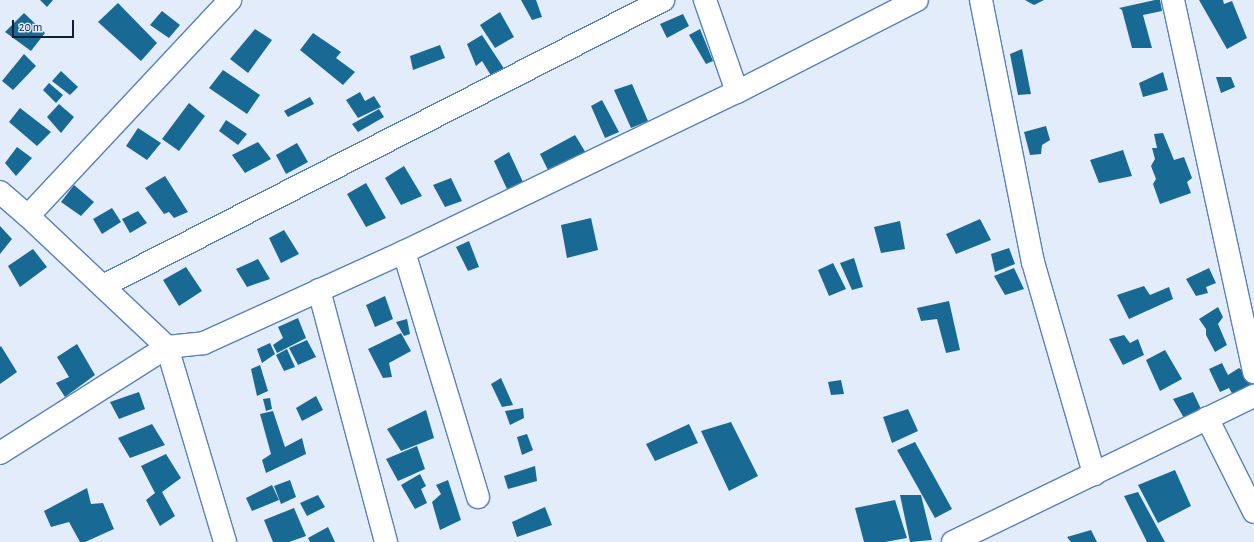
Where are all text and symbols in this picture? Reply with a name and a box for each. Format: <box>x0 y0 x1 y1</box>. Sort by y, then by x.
scale bar <box>14 12 76 38</box>
text: 20 m <box>19 21 42 33</box>

